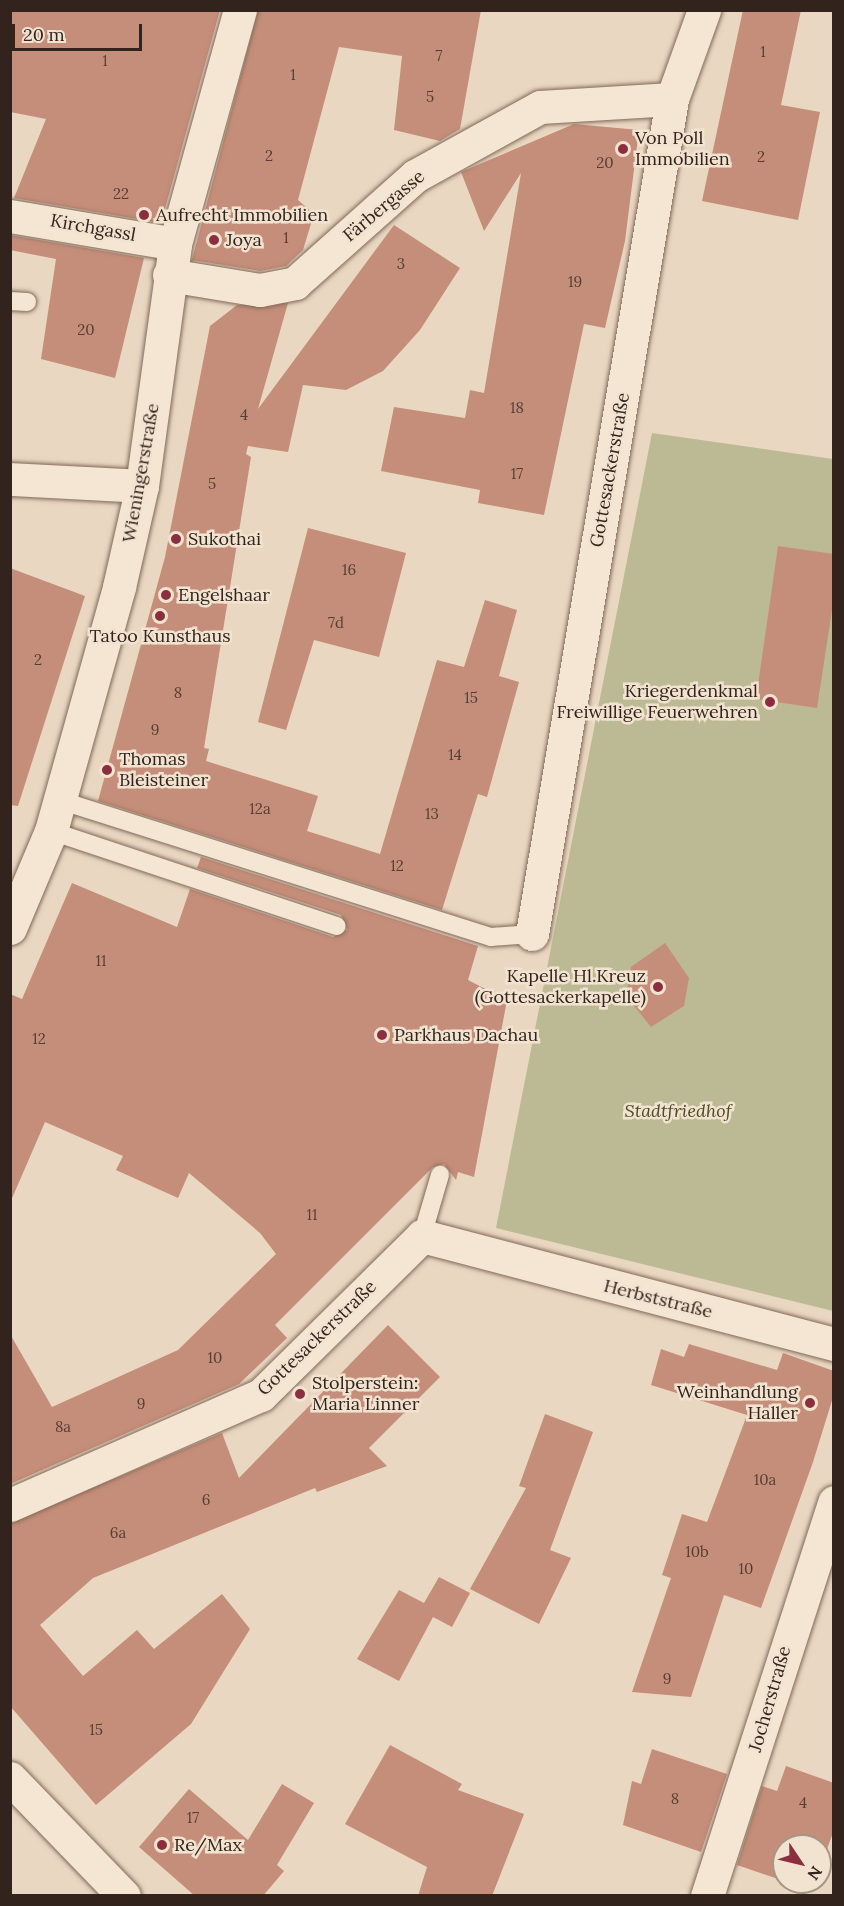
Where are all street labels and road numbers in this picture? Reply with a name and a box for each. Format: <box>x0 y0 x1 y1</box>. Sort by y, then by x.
street label: Färbergasse <box>339 166 429 246</box>
street label: Kirchgassl <box>49 210 137 246</box>
street label: Gottesackerstraße <box>586 391 634 549</box>
street label: Wieningerstraße <box>118 402 164 544</box>
street label: Herbststraße <box>601 1275 715 1323</box>
street label: Gottesackerstraße <box>253 1276 381 1400</box>
street label: Jocherstraße <box>745 1643 795 1755</box>

